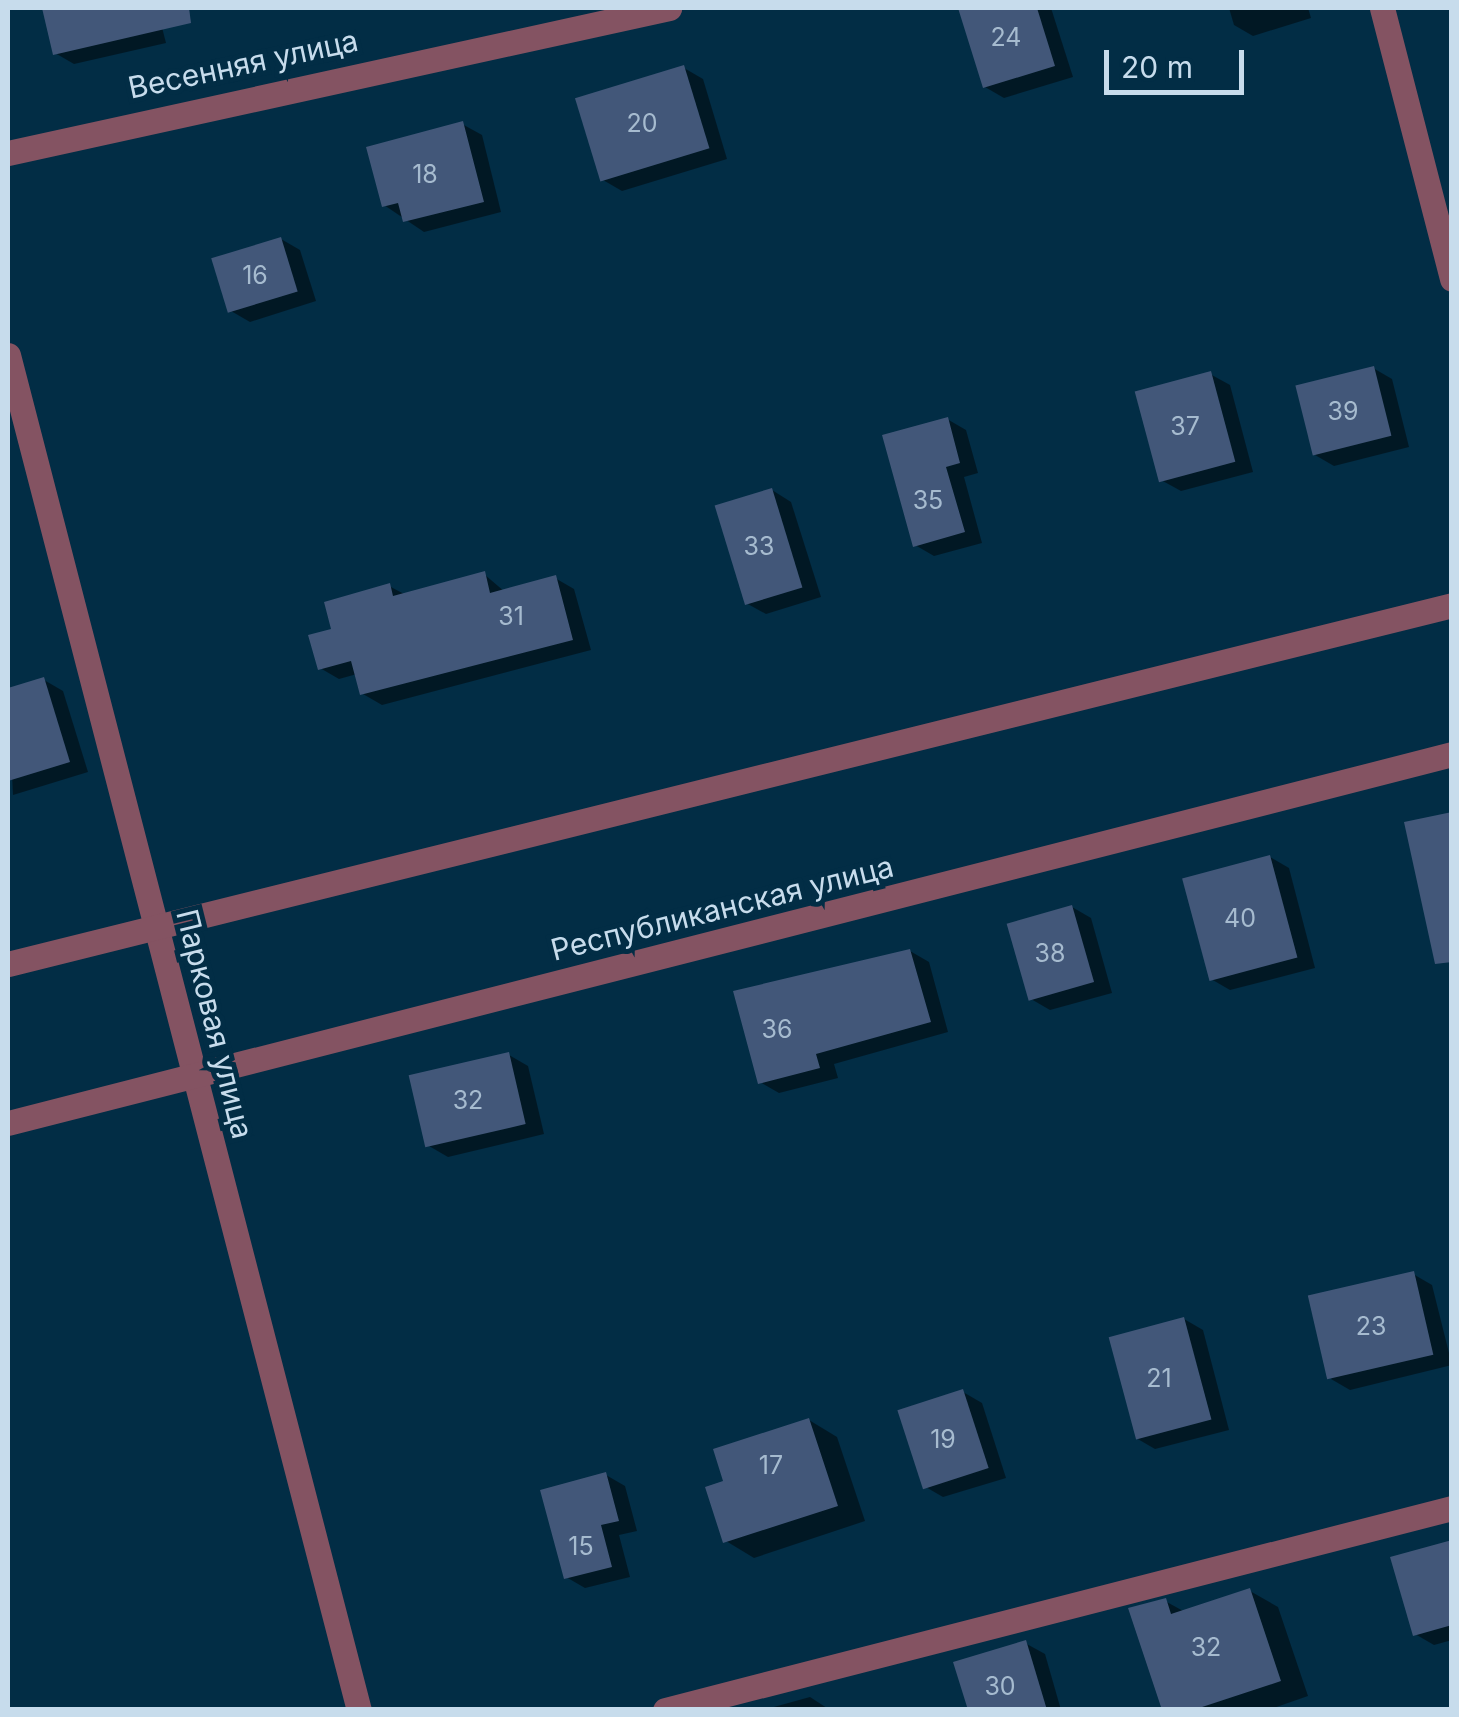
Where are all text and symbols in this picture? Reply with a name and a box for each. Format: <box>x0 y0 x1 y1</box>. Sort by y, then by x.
street label: Весенняя улица <box>125 22 361 106</box>
house number: 24 <box>990 22 1022 52</box>
scale bar <box>1109 30 1249 92</box>
text: 20 m <box>1121 49 1193 85</box>
house number: 20 <box>626 108 658 138</box>
house number: 18 <box>412 159 438 189</box>
house number: 16 <box>242 260 268 290</box>
house number: 39 <box>1328 396 1358 426</box>
house number: 37 <box>1170 411 1200 441</box>
house number: 35 <box>913 485 943 515</box>
house number: 33 <box>744 531 774 561</box>
house number: 31 <box>498 601 524 631</box>
street label: Республиканская улица <box>547 848 897 968</box>
house number: 40 <box>1224 903 1256 933</box>
street label: Парковая улица <box>169 906 261 1142</box>
house number: 38 <box>1035 938 1065 968</box>
house number: 36 <box>762 1014 792 1044</box>
house number: 32 <box>453 1085 483 1115</box>
house number: 23 <box>1356 1311 1386 1341</box>
house number: 21 <box>1146 1363 1172 1393</box>
house number: 19 <box>930 1424 956 1454</box>
house number: 17 <box>759 1450 783 1480</box>
house number: 15 <box>568 1531 594 1561</box>
house number: 32 <box>1191 1632 1221 1662</box>
house number: 30 <box>984 1671 1016 1701</box>

